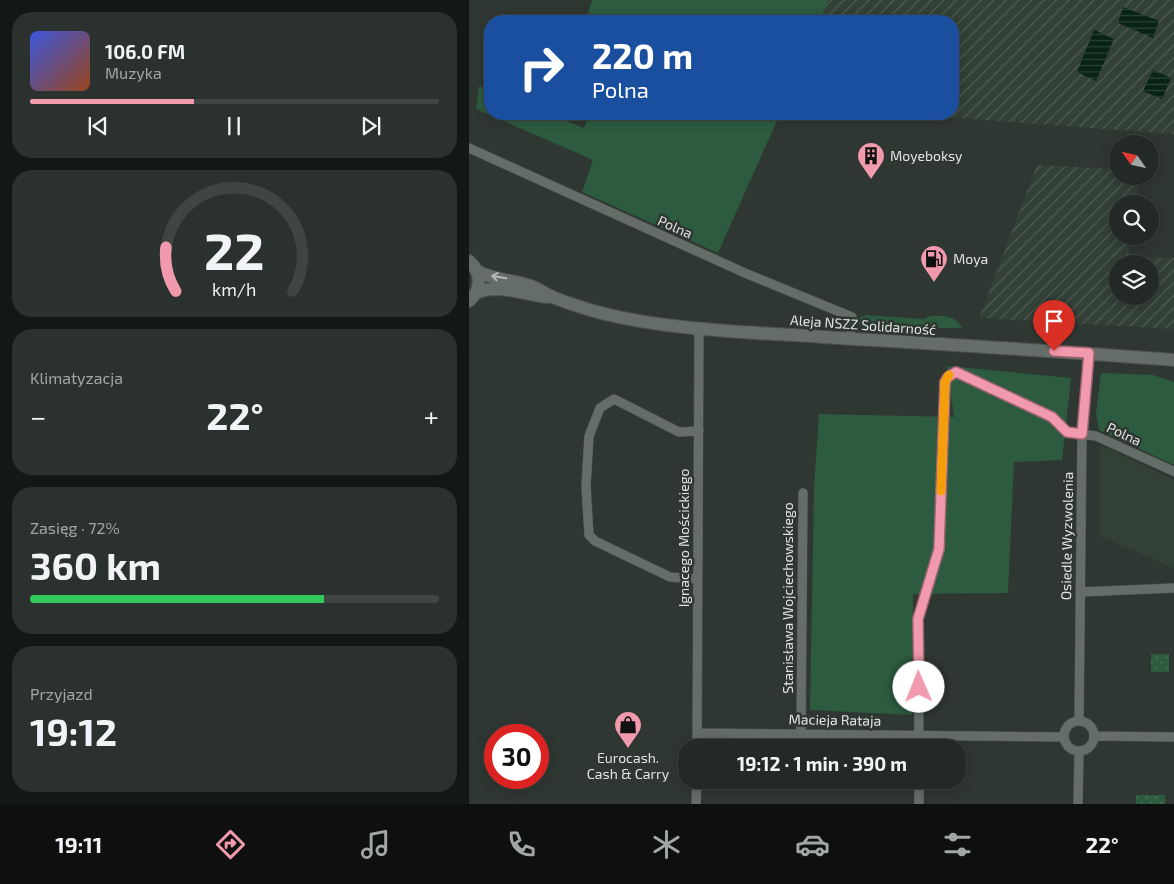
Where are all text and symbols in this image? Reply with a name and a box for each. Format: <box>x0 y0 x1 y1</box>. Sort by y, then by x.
text: 220 m <box>592 34 693 76</box>
icon: right <box>509 35 574 100</box>
text: 106.0 FM <box>105 40 185 63</box>
text: Muzyka <box>105 63 162 82</box>
text: Polna <box>592 76 649 102</box>
icon: previous <box>84 112 112 140</box>
icon: pause <box>220 112 248 140</box>
icon: next <box>357 112 385 140</box>
north arrow <box>1109 135 1159 185</box>
map controls <box>1109 135 1159 305</box>
building icon: Moyeboksy <box>856 141 886 180</box>
place label: Moyeboksy <box>890 147 963 164</box>
button: search <box>1109 195 1159 245</box>
street label: Polna <box>655 211 695 242</box>
text: 22 <box>204 218 265 280</box>
fuel station icon: Moya <box>919 244 949 283</box>
place label: Moya <box>953 250 988 267</box>
button: layers <box>1109 255 1159 305</box>
one-way arrow <box>491 272 507 282</box>
text: km/h <box>212 278 257 300</box>
pin <box>1033 300 1075 351</box>
icon: arrive <box>1040 307 1068 335</box>
street label: Aleja NSZZ Solidarność <box>790 311 937 338</box>
text: Klimatyzacja <box>30 368 123 387</box>
text: 22° <box>206 392 264 438</box>
text: − <box>30 399 46 433</box>
text: + <box>424 399 439 433</box>
street label: Polna <box>1104 418 1144 449</box>
street label: Ignacego Mościckiego <box>675 469 692 607</box>
street label: Osiedle Wyzwolenia <box>1057 472 1076 600</box>
street label: Stanisława Wojciechowskiego <box>779 502 796 694</box>
text: Zasięg · 72% <box>30 518 120 537</box>
text: 360 km <box>30 542 161 588</box>
position arrow <box>892 660 944 712</box>
text: Przyjazd <box>30 684 93 703</box>
text: 19:12 <box>30 708 117 754</box>
shop icon: Eurocash. Cash & Carry <box>613 710 643 749</box>
street label: Macieja Rataja <box>789 710 881 729</box>
speed limit sign: 30 <box>484 724 549 789</box>
place label: Eurocash. Cash & Carry <box>587 749 670 782</box>
text: 19:12 · 1 min · 390 m <box>737 752 907 775</box>
icon: directions <box>213 827 248 862</box>
icon: music <box>358 827 393 862</box>
icon: phone <box>504 827 539 862</box>
icon: climate <box>649 827 684 862</box>
icon: car <box>795 827 830 862</box>
icon: filters <box>940 827 975 862</box>
text: 19:11 <box>55 831 102 857</box>
text: 22° <box>1086 831 1119 857</box>

